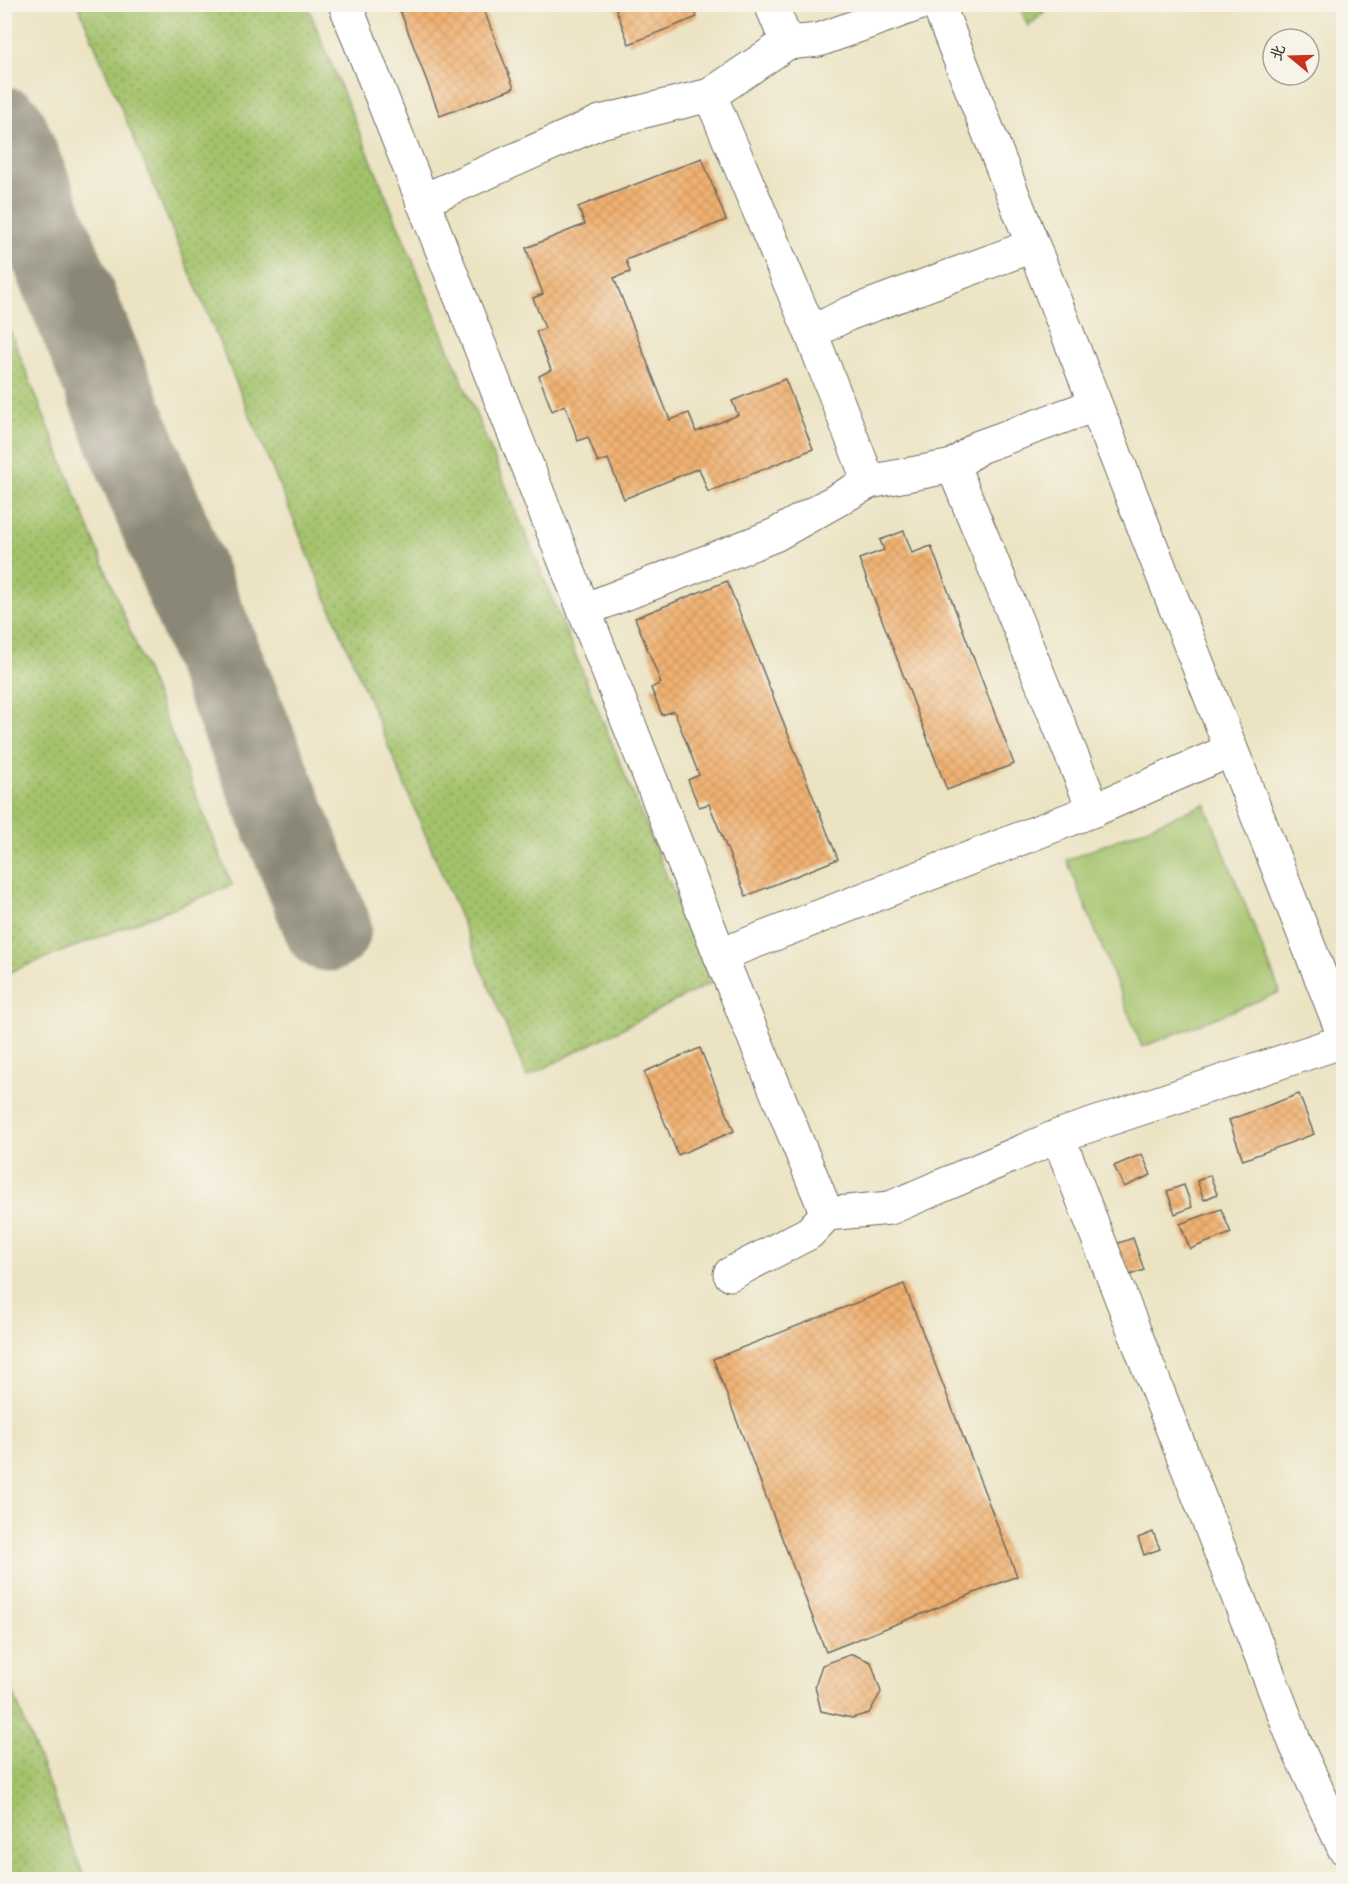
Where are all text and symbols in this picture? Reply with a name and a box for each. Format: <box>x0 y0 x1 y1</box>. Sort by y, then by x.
north arrow <box>1261 27 1321 87</box>
text: 北 <box>1266 42 1289 63</box>

